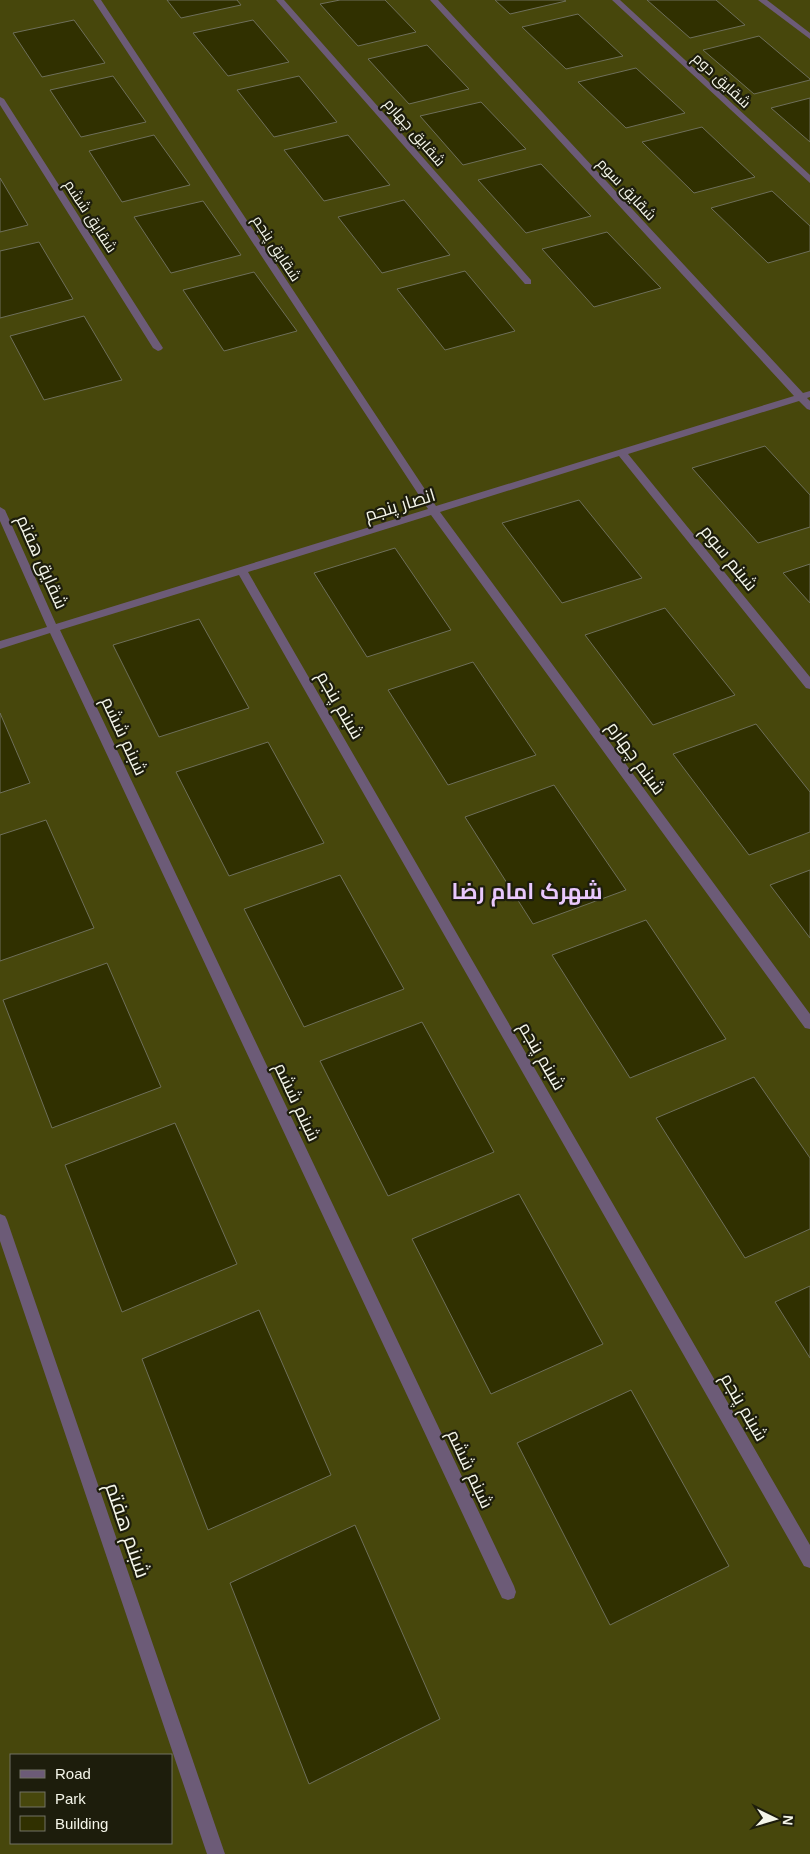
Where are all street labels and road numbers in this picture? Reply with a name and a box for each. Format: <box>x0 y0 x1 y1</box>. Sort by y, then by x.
street label: شقایق دوم <box>688 49 754 113</box>
street label: شقایق چهارم <box>380 95 449 171</box>
street label: شقایق سوم <box>593 155 660 225</box>
street label: شقایق ششم <box>60 176 121 257</box>
street label: شقایق پنجم <box>248 212 305 285</box>
street label: انصار پنجم <box>362 485 438 527</box>
street label: شقایق هفتم <box>11 512 72 613</box>
street label: شبنم سوم <box>695 521 762 596</box>
street label: شبنم پنجم <box>311 667 367 744</box>
street label: شبنم ششم <box>95 693 151 779</box>
street label: شبنم چهارم <box>601 718 669 800</box>
street label: شبنم پنجم <box>513 1018 569 1095</box>
street label: شبنم ششم <box>268 1059 324 1145</box>
street label: شبنم پنجم <box>715 1369 771 1446</box>
street label: شبنم ششم <box>441 1426 497 1512</box>
street label: شبنم هفتم <box>98 1479 155 1582</box>

